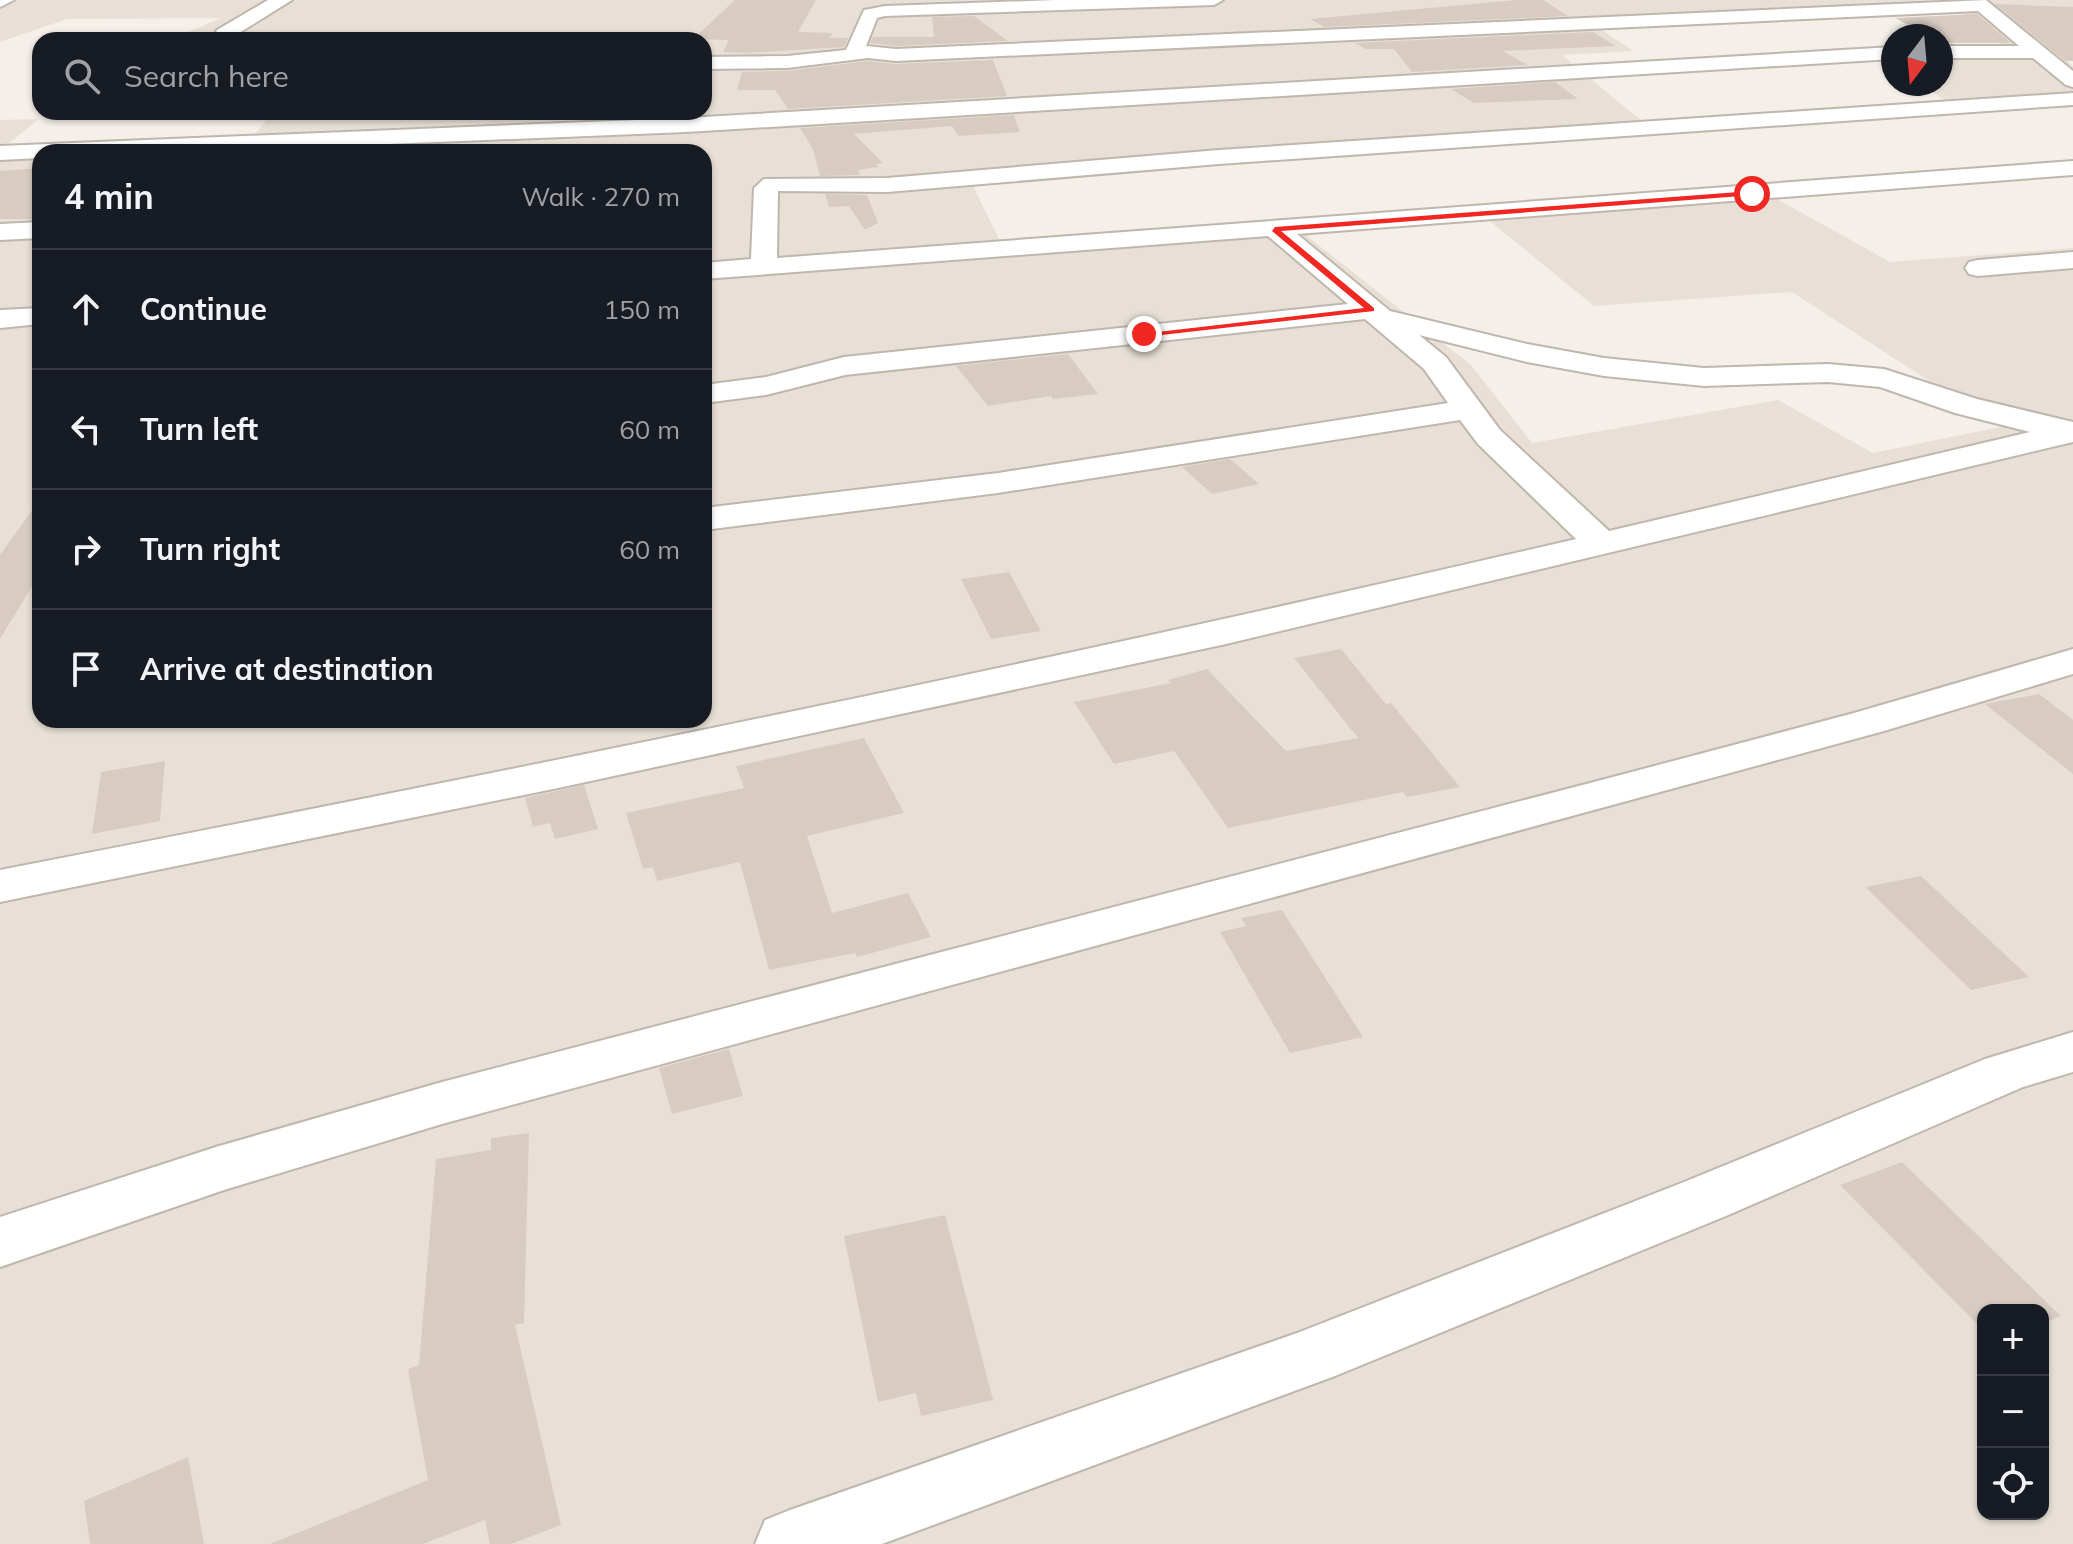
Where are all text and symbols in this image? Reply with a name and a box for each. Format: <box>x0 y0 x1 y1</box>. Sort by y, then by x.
north arrow <box>1881 24 1953 96</box>
search box <box>32 32 712 120</box>
icon: search <box>60 54 104 98</box>
text: Search here <box>124 57 289 95</box>
text: 4 min <box>64 175 154 218</box>
route start <box>1734 176 1770 212</box>
text: Walk · 270 m <box>521 180 680 213</box>
icon: ahead <box>64 287 108 331</box>
text: Continue <box>140 290 267 328</box>
text: 150 m <box>604 293 680 326</box>
route end <box>1126 316 1162 352</box>
icon: left <box>64 407 108 451</box>
text: Turn left <box>140 410 258 448</box>
text: 60 m <box>619 413 680 446</box>
icon: right <box>64 527 108 571</box>
text: Turn right <box>140 530 280 568</box>
text: 60 m <box>619 533 680 566</box>
icon: arrive <box>64 647 108 691</box>
text: Arrive at destination <box>140 650 434 688</box>
map controls <box>1977 1304 2049 1520</box>
button: + <box>1977 1304 2049 1376</box>
button: − <box>1977 1376 2049 1448</box>
button: locate <box>1977 1448 2049 1520</box>

